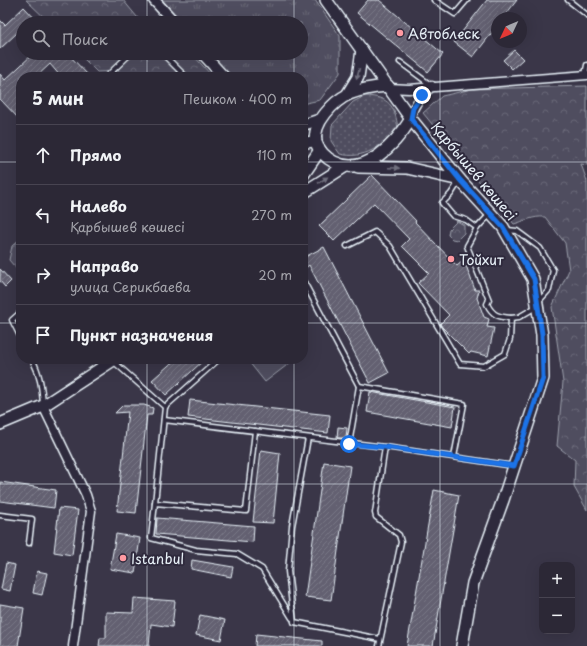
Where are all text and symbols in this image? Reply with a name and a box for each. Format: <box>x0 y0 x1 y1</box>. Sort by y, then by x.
north arrow <box>491 12 527 48</box>
search box <box>16 16 308 60</box>
place label: Автоблеск <box>408 23 480 44</box>
icon: search <box>30 27 52 49</box>
text: Поиск <box>62 27 108 50</box>
marker: Автоблеск <box>395 28 405 38</box>
one-way arrow <box>355 68 361 80</box>
text: 5 мин <box>32 85 84 111</box>
route end <box>413 86 431 104</box>
text: Пешком · 400 m <box>183 89 292 108</box>
street label: Қарбышев көшесі <box>426 117 522 225</box>
text: Прямо <box>70 143 121 166</box>
icon: ahead <box>32 144 54 166</box>
text: 110 m <box>257 145 292 164</box>
one-way arrow <box>388 165 401 171</box>
one-way arrow <box>318 176 328 184</box>
text: Налево <box>70 194 127 217</box>
icon: left <box>32 204 54 226</box>
text: 270 m <box>251 205 292 224</box>
text: Қарбышев көшесі <box>70 217 185 236</box>
place label: Тойхит <box>459 249 504 270</box>
text: Направо <box>70 254 139 277</box>
marker: Тойхит <box>446 254 456 264</box>
icon: right <box>32 264 54 286</box>
text: 20 m <box>258 265 292 284</box>
text: улица Серикбаева <box>70 277 190 296</box>
text: Пункт назначения <box>70 323 213 346</box>
icon: arrive <box>32 324 54 346</box>
route start <box>340 435 358 453</box>
place label: Istanbul <box>131 548 184 569</box>
marker: Istanbul <box>118 553 128 563</box>
map controls <box>539 562 575 634</box>
button: + <box>539 562 575 598</box>
button: − <box>539 598 575 634</box>

